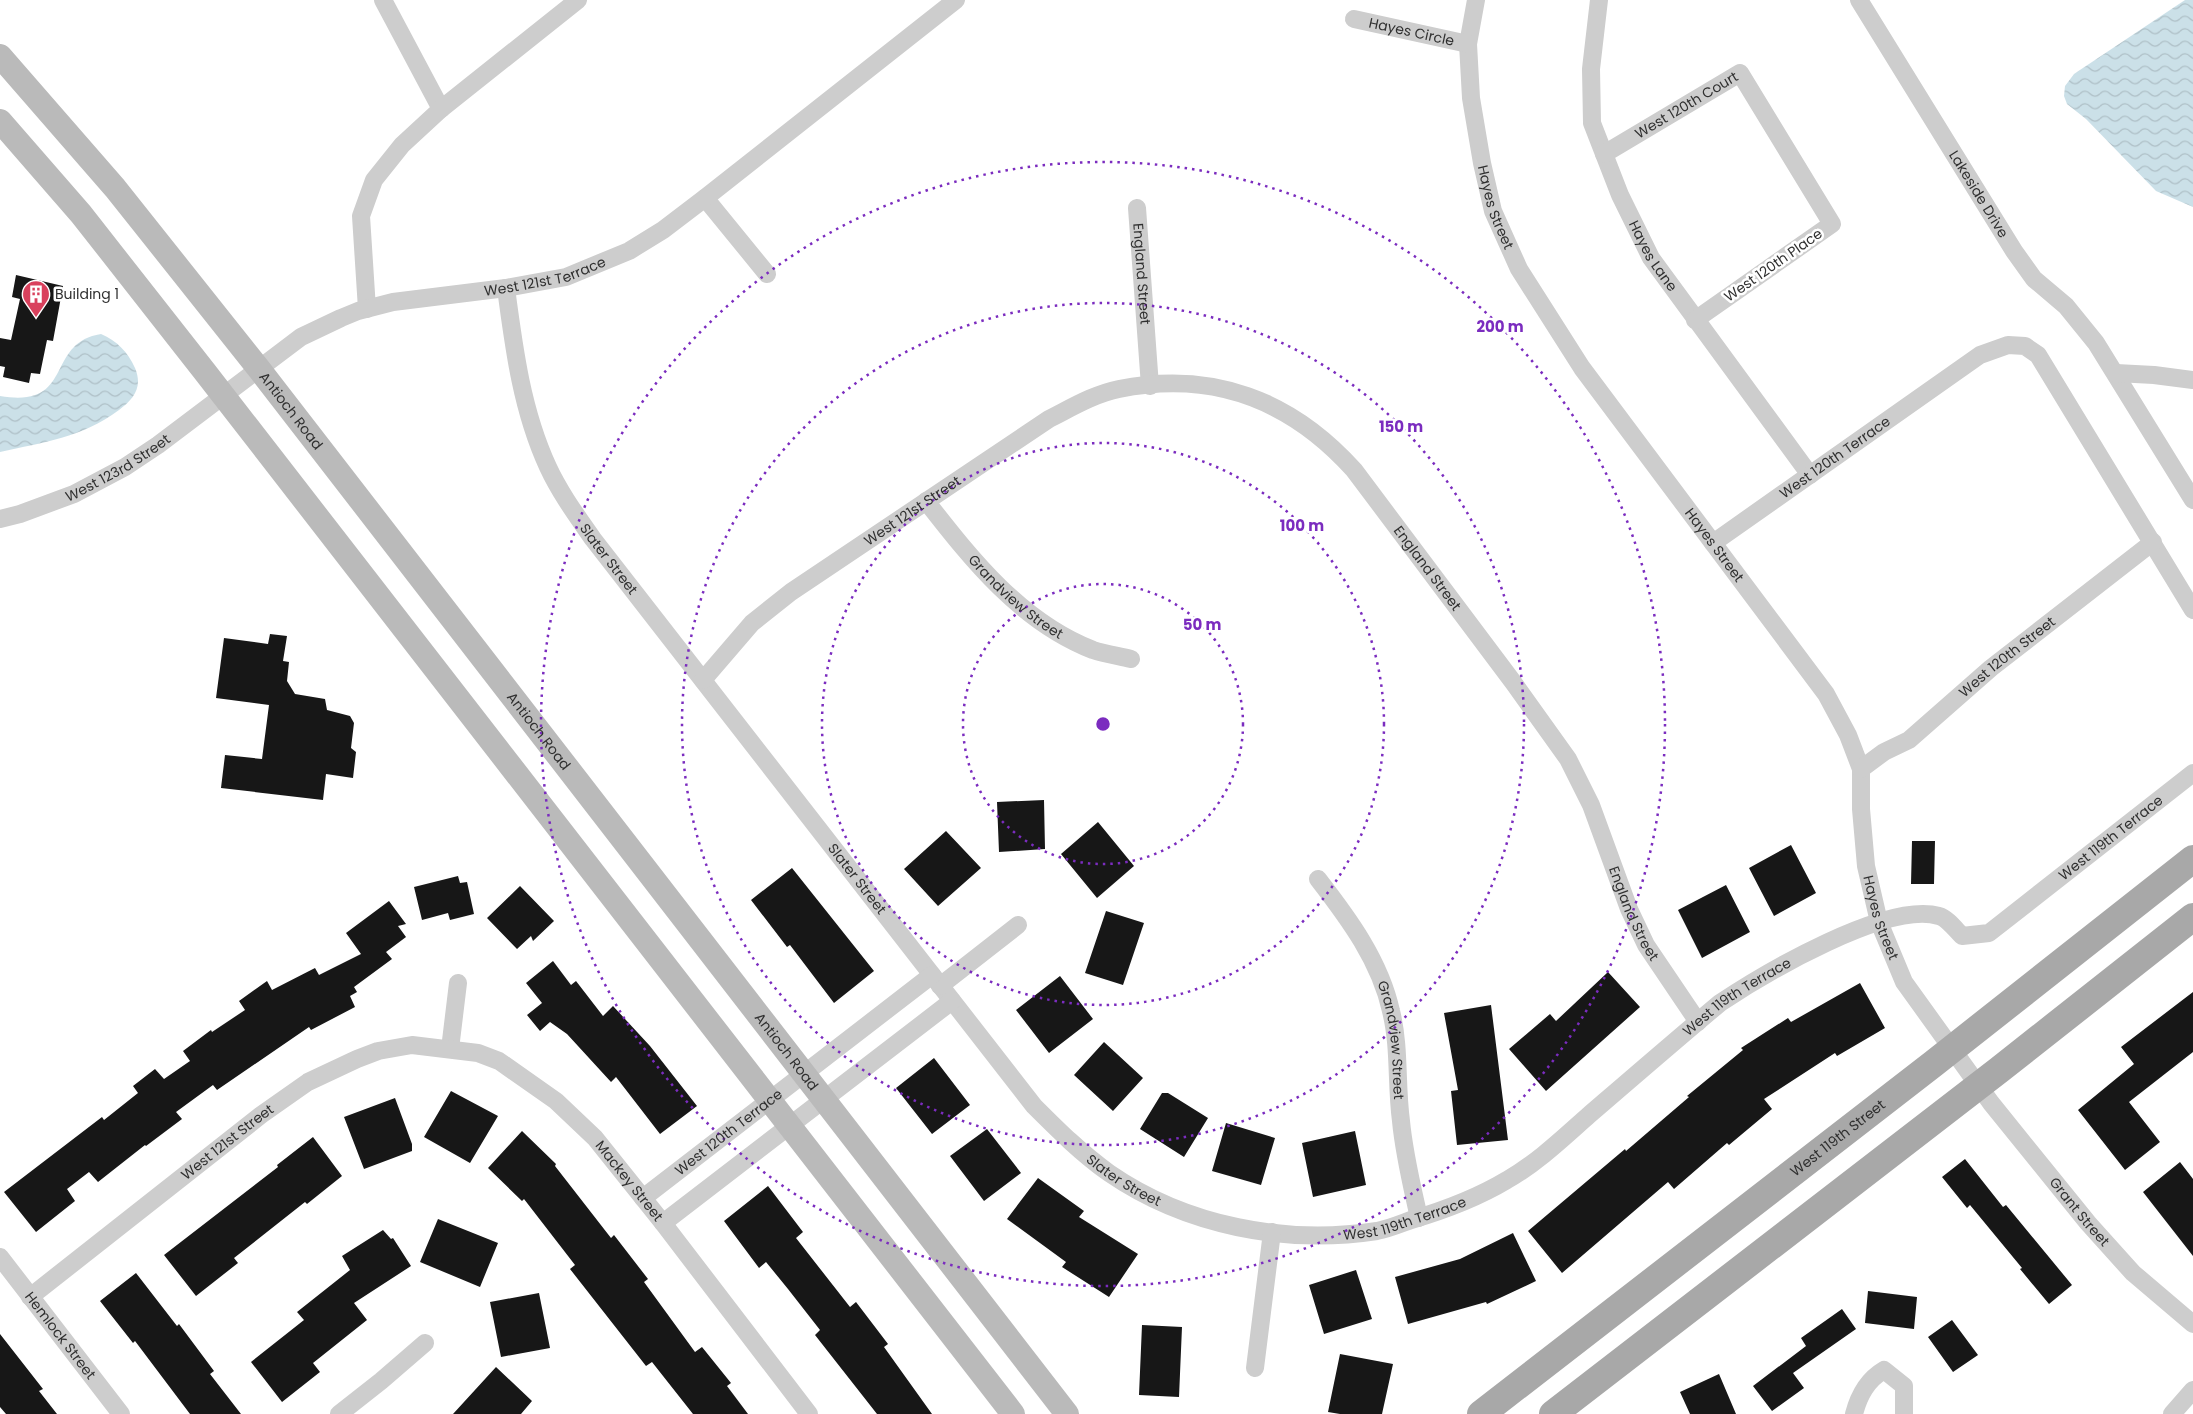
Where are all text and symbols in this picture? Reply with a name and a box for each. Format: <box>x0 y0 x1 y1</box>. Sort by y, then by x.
street label: Hayes Circle <box>1367 13 1457 51</box>
street label: West 120th Court <box>1631 66 1742 143</box>
street label: Lakeside Drive <box>1944 147 2014 242</box>
street label: Hayes Street <box>1473 163 1519 252</box>
street label: Hayes Lane <box>1624 217 1682 296</box>
street label: England Street <box>1128 222 1155 325</box>
street label: West 120th Place <box>1720 223 1826 306</box>
street label: West 121st Terrace <box>483 252 609 301</box>
building icon: Building 1 <box>21 279 51 318</box>
place label: Building 1 <box>55 284 119 304</box>
text: 200 m <box>1476 316 1524 337</box>
street label: Antioch Road <box>255 368 328 454</box>
street label: West 120th Terrace <box>1775 411 1894 503</box>
text: 150 m <box>1379 416 1423 437</box>
street label: West 123rd Street <box>62 429 174 506</box>
street label: West 121st Street <box>860 471 965 550</box>
street label: Hayes Street <box>1680 504 1749 586</box>
text: 100 m <box>1280 515 1324 536</box>
street label: Slater Street <box>575 519 643 599</box>
street label: England Street <box>1389 521 1466 615</box>
street label: Grandview Street <box>964 550 1067 644</box>
street label: West 120th Street <box>1954 612 2059 702</box>
text: 50 m <box>1183 614 1221 635</box>
street label: Antioch Road <box>502 688 575 774</box>
centre of rings <box>1094 715 1112 733</box>
street label: West 119th Terrace <box>2054 790 2167 885</box>
street label: Slater Street <box>823 839 891 918</box>
street label: England Street <box>1604 863 1664 965</box>
street label: Hayes Street <box>1858 873 1904 963</box>
street label: West 119th Terrace <box>1678 952 1795 1040</box>
street label: Grandview Street <box>1373 978 1409 1100</box>
street label: Antioch Road <box>750 1008 823 1095</box>
street label: West 120th Terrace <box>671 1084 787 1180</box>
street label: West 119th Street <box>1786 1095 1889 1181</box>
street label: West 121st Street <box>177 1099 278 1184</box>
street label: Mackey Street <box>591 1136 668 1226</box>
street label: Slater Street <box>1082 1149 1164 1211</box>
street label: Grant Street <box>2045 1173 2114 1251</box>
street label: West 119th Terrace <box>1342 1192 1470 1245</box>
street label: Hemlock Street <box>20 1287 101 1383</box>

